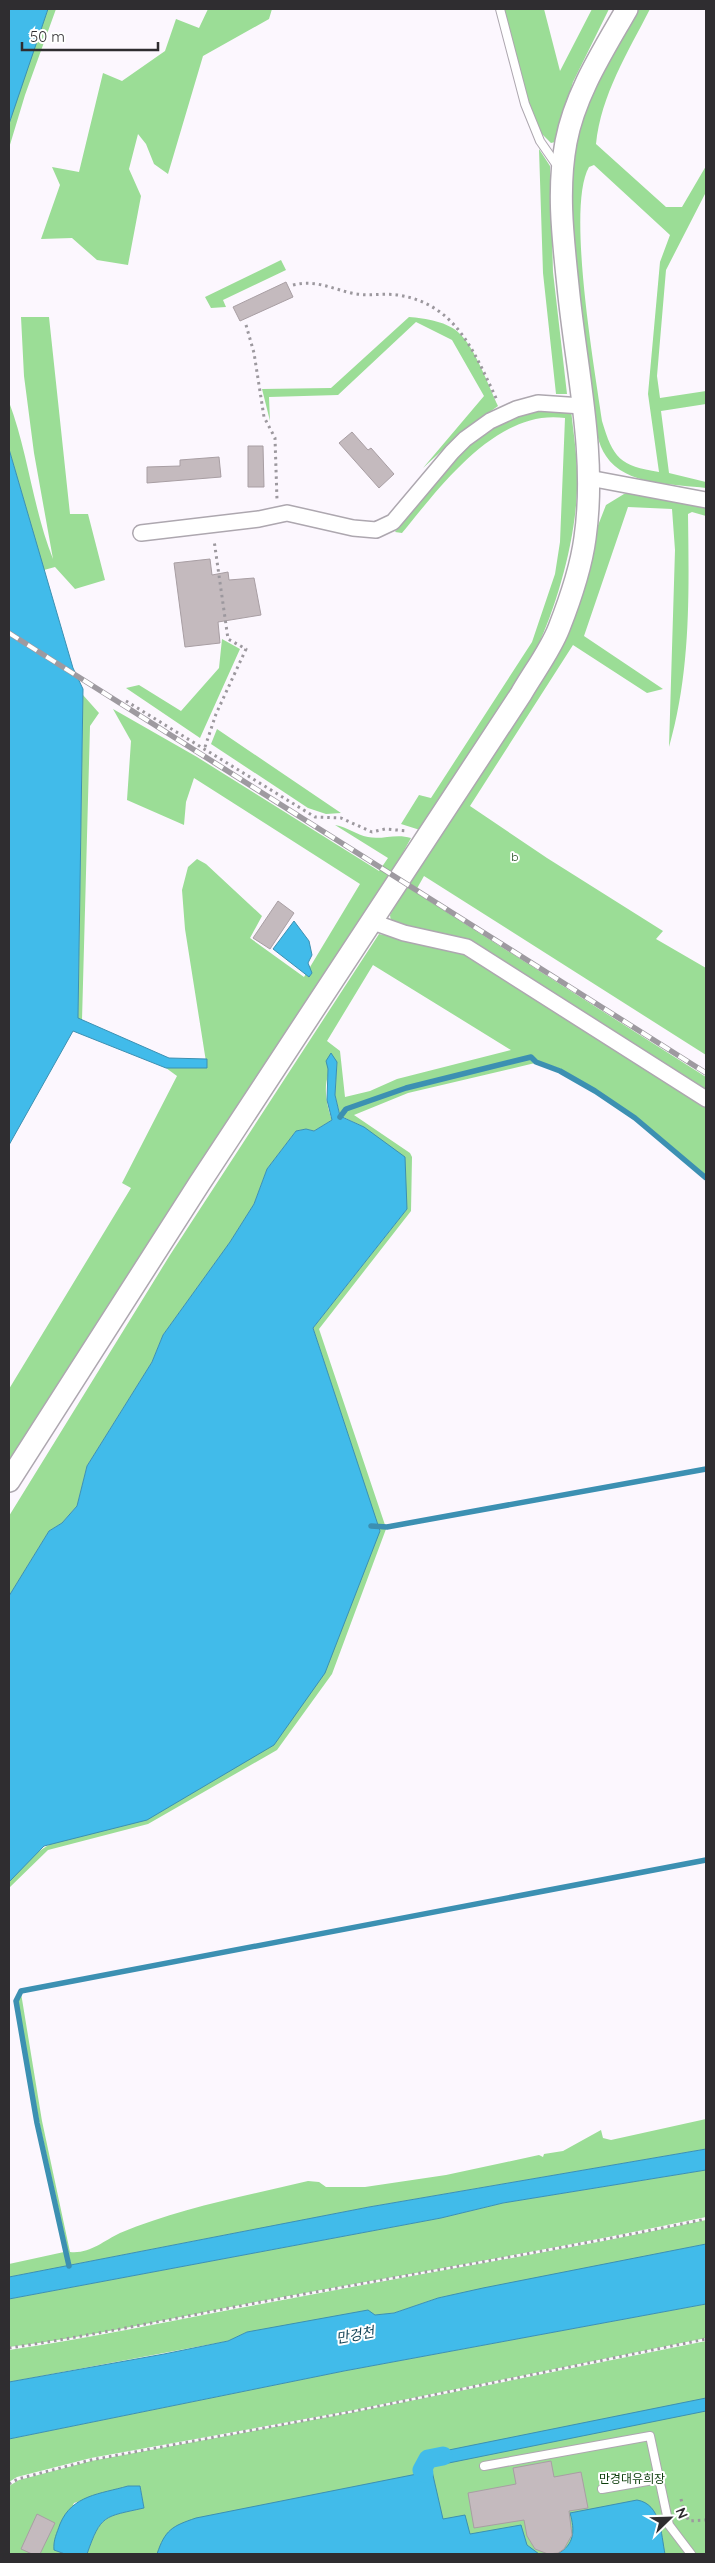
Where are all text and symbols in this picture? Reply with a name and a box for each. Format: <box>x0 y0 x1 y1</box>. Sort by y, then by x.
scale bar <box>22 20 159 52</box>
text: 50 m <box>30 27 65 46</box>
park label: b <box>511 849 519 864</box>
water label: 만겅천 <box>334 2322 377 2348</box>
park label: 만경대유희장 <box>599 2471 665 2486</box>
north arrow <box>645 2493 695 2543</box>
text: N <box>672 2505 692 2521</box>

